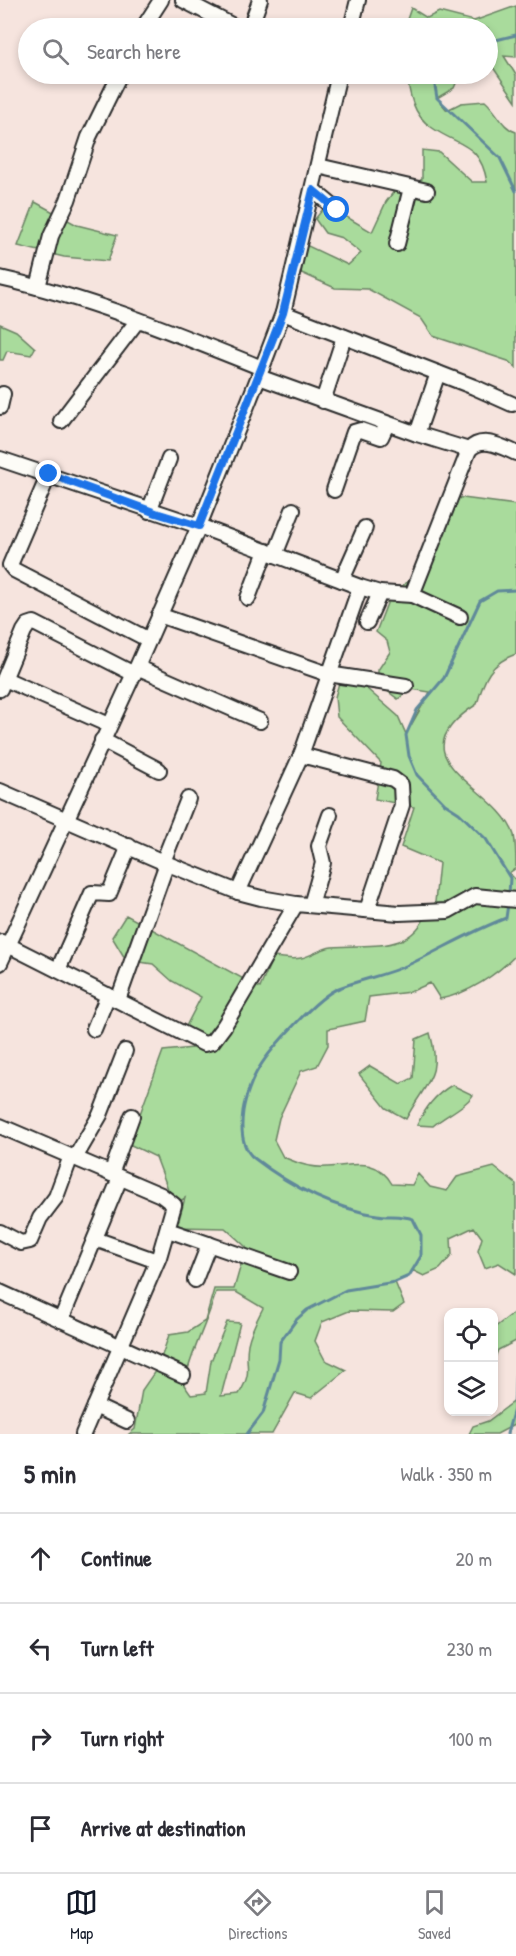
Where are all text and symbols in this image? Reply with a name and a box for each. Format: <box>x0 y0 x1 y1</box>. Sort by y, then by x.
search box <box>18 18 498 84</box>
icon: search <box>39 35 72 68</box>
text: Search here <box>87 36 181 66</box>
route start <box>323 196 349 222</box>
route end <box>35 460 61 486</box>
map controls <box>444 1308 498 1416</box>
button: locate <box>444 1308 498 1362</box>
button: layers <box>444 1362 498 1416</box>
text: 5 min <box>24 1456 76 1491</box>
text: Walk · 350 m <box>400 1460 492 1487</box>
icon: ahead <box>24 1542 57 1575</box>
text: Continue <box>81 1543 152 1573</box>
text: 20 m <box>455 1545 492 1572</box>
icon: left <box>24 1632 57 1665</box>
text: Turn left <box>81 1633 154 1663</box>
text: 230 m <box>447 1635 492 1662</box>
icon: right <box>24 1722 57 1755</box>
text: Turn right <box>81 1723 164 1753</box>
text: 100 m <box>449 1725 492 1752</box>
icon: arrive <box>24 1812 57 1845</box>
text: Arrive at destination <box>81 1813 246 1843</box>
tab: Map <box>65 1886 98 1944</box>
tab: Directions <box>229 1886 287 1944</box>
tab: Saved <box>418 1886 451 1944</box>

